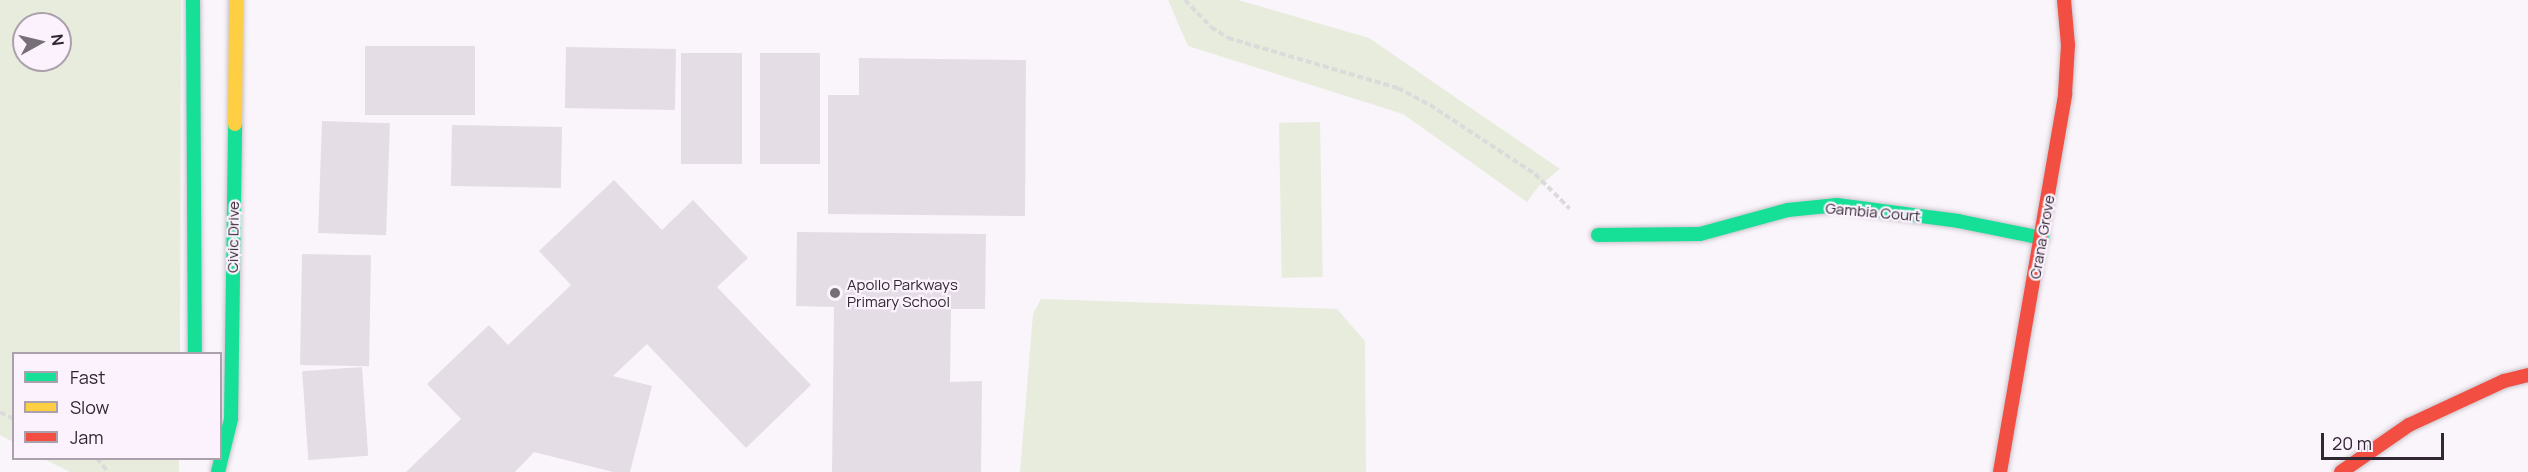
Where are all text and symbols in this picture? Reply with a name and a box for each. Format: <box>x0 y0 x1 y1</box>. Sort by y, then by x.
north arrow <box>12 12 72 72</box>
text: N <box>46 33 70 47</box>
street label: Crana Grove <box>2026 194 2058 280</box>
street label: Gambia Court <box>1825 199 1921 225</box>
street label: Civic Drive <box>223 201 243 273</box>
place label: Apollo Parkways Primary School <box>847 275 958 310</box>
marker: Apollo Parkways Primary School <box>828 286 842 300</box>
legend <box>12 352 222 460</box>
text: Fast <box>70 365 105 389</box>
text: Slow <box>70 395 109 419</box>
scale bar <box>2324 421 2447 459</box>
text: Jam <box>70 425 104 449</box>
text: 20 m <box>2332 431 2372 455</box>

